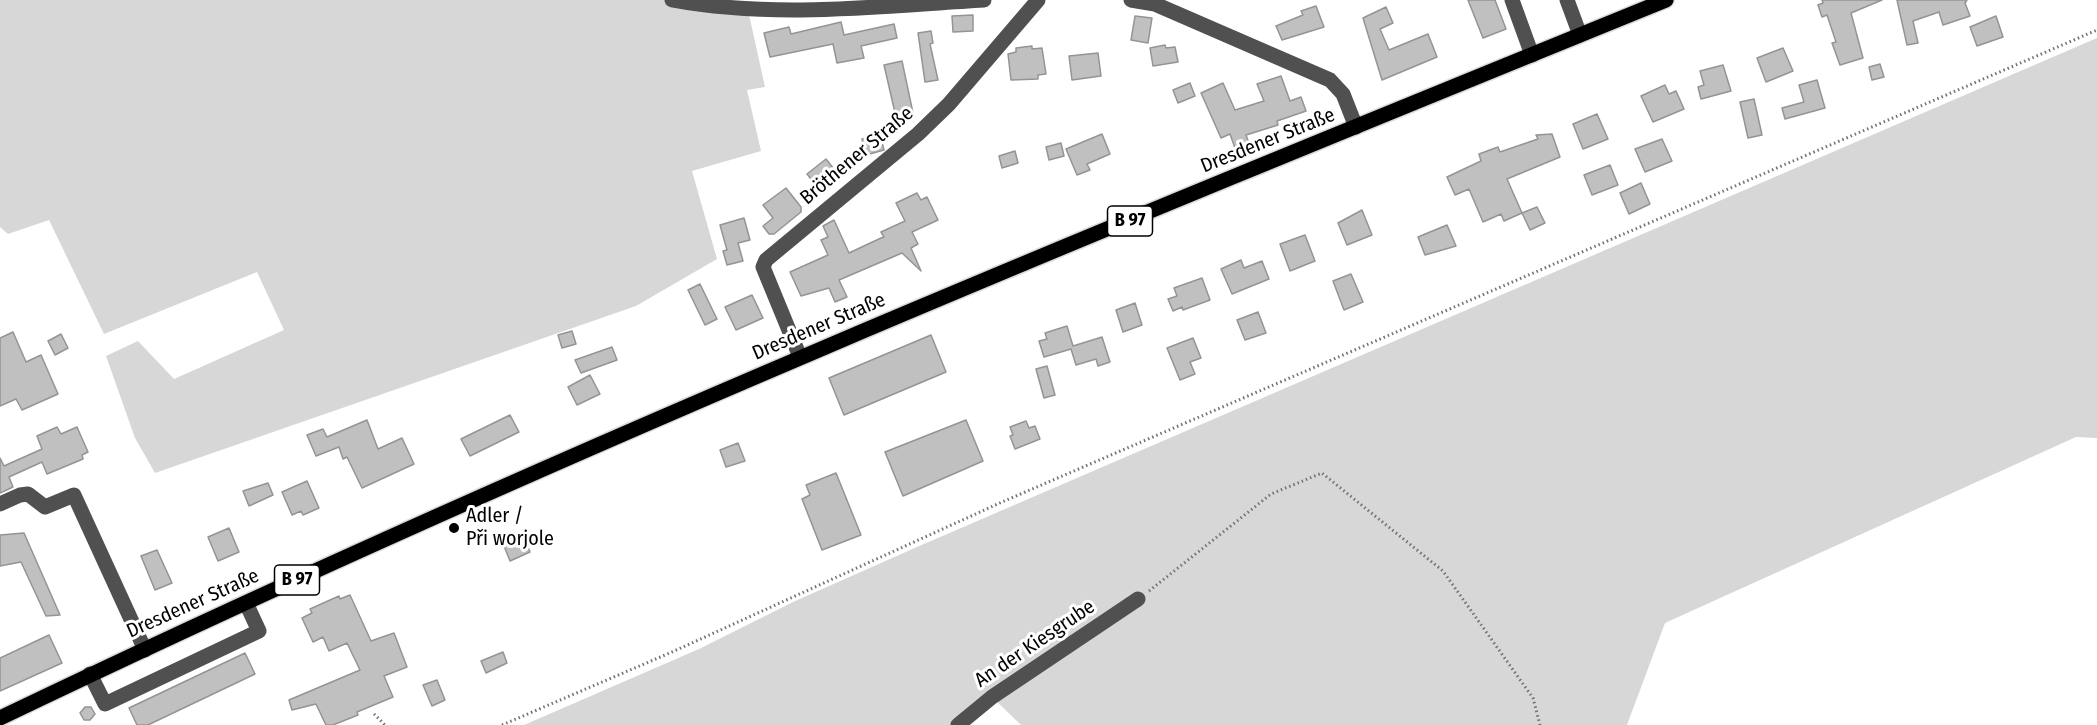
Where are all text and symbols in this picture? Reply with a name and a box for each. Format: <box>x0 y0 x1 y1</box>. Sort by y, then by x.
street label: Bröthener Straße <box>796 102 918 210</box>
street label: Dresdener Straße <box>1198 103 1338 179</box>
road number: B 97 <box>1108 206 1152 236</box>
street label: Dresdener Straße <box>749 288 889 366</box>
place label: Adler / Při worjole <box>466 504 554 551</box>
marker: Adler / Při worjole <box>447 521 461 535</box>
street label: Dresdener Straße <box>123 564 263 644</box>
road number: B 97 <box>274 565 320 595</box>
street label: An der Kiesgrube <box>970 595 1100 693</box>

